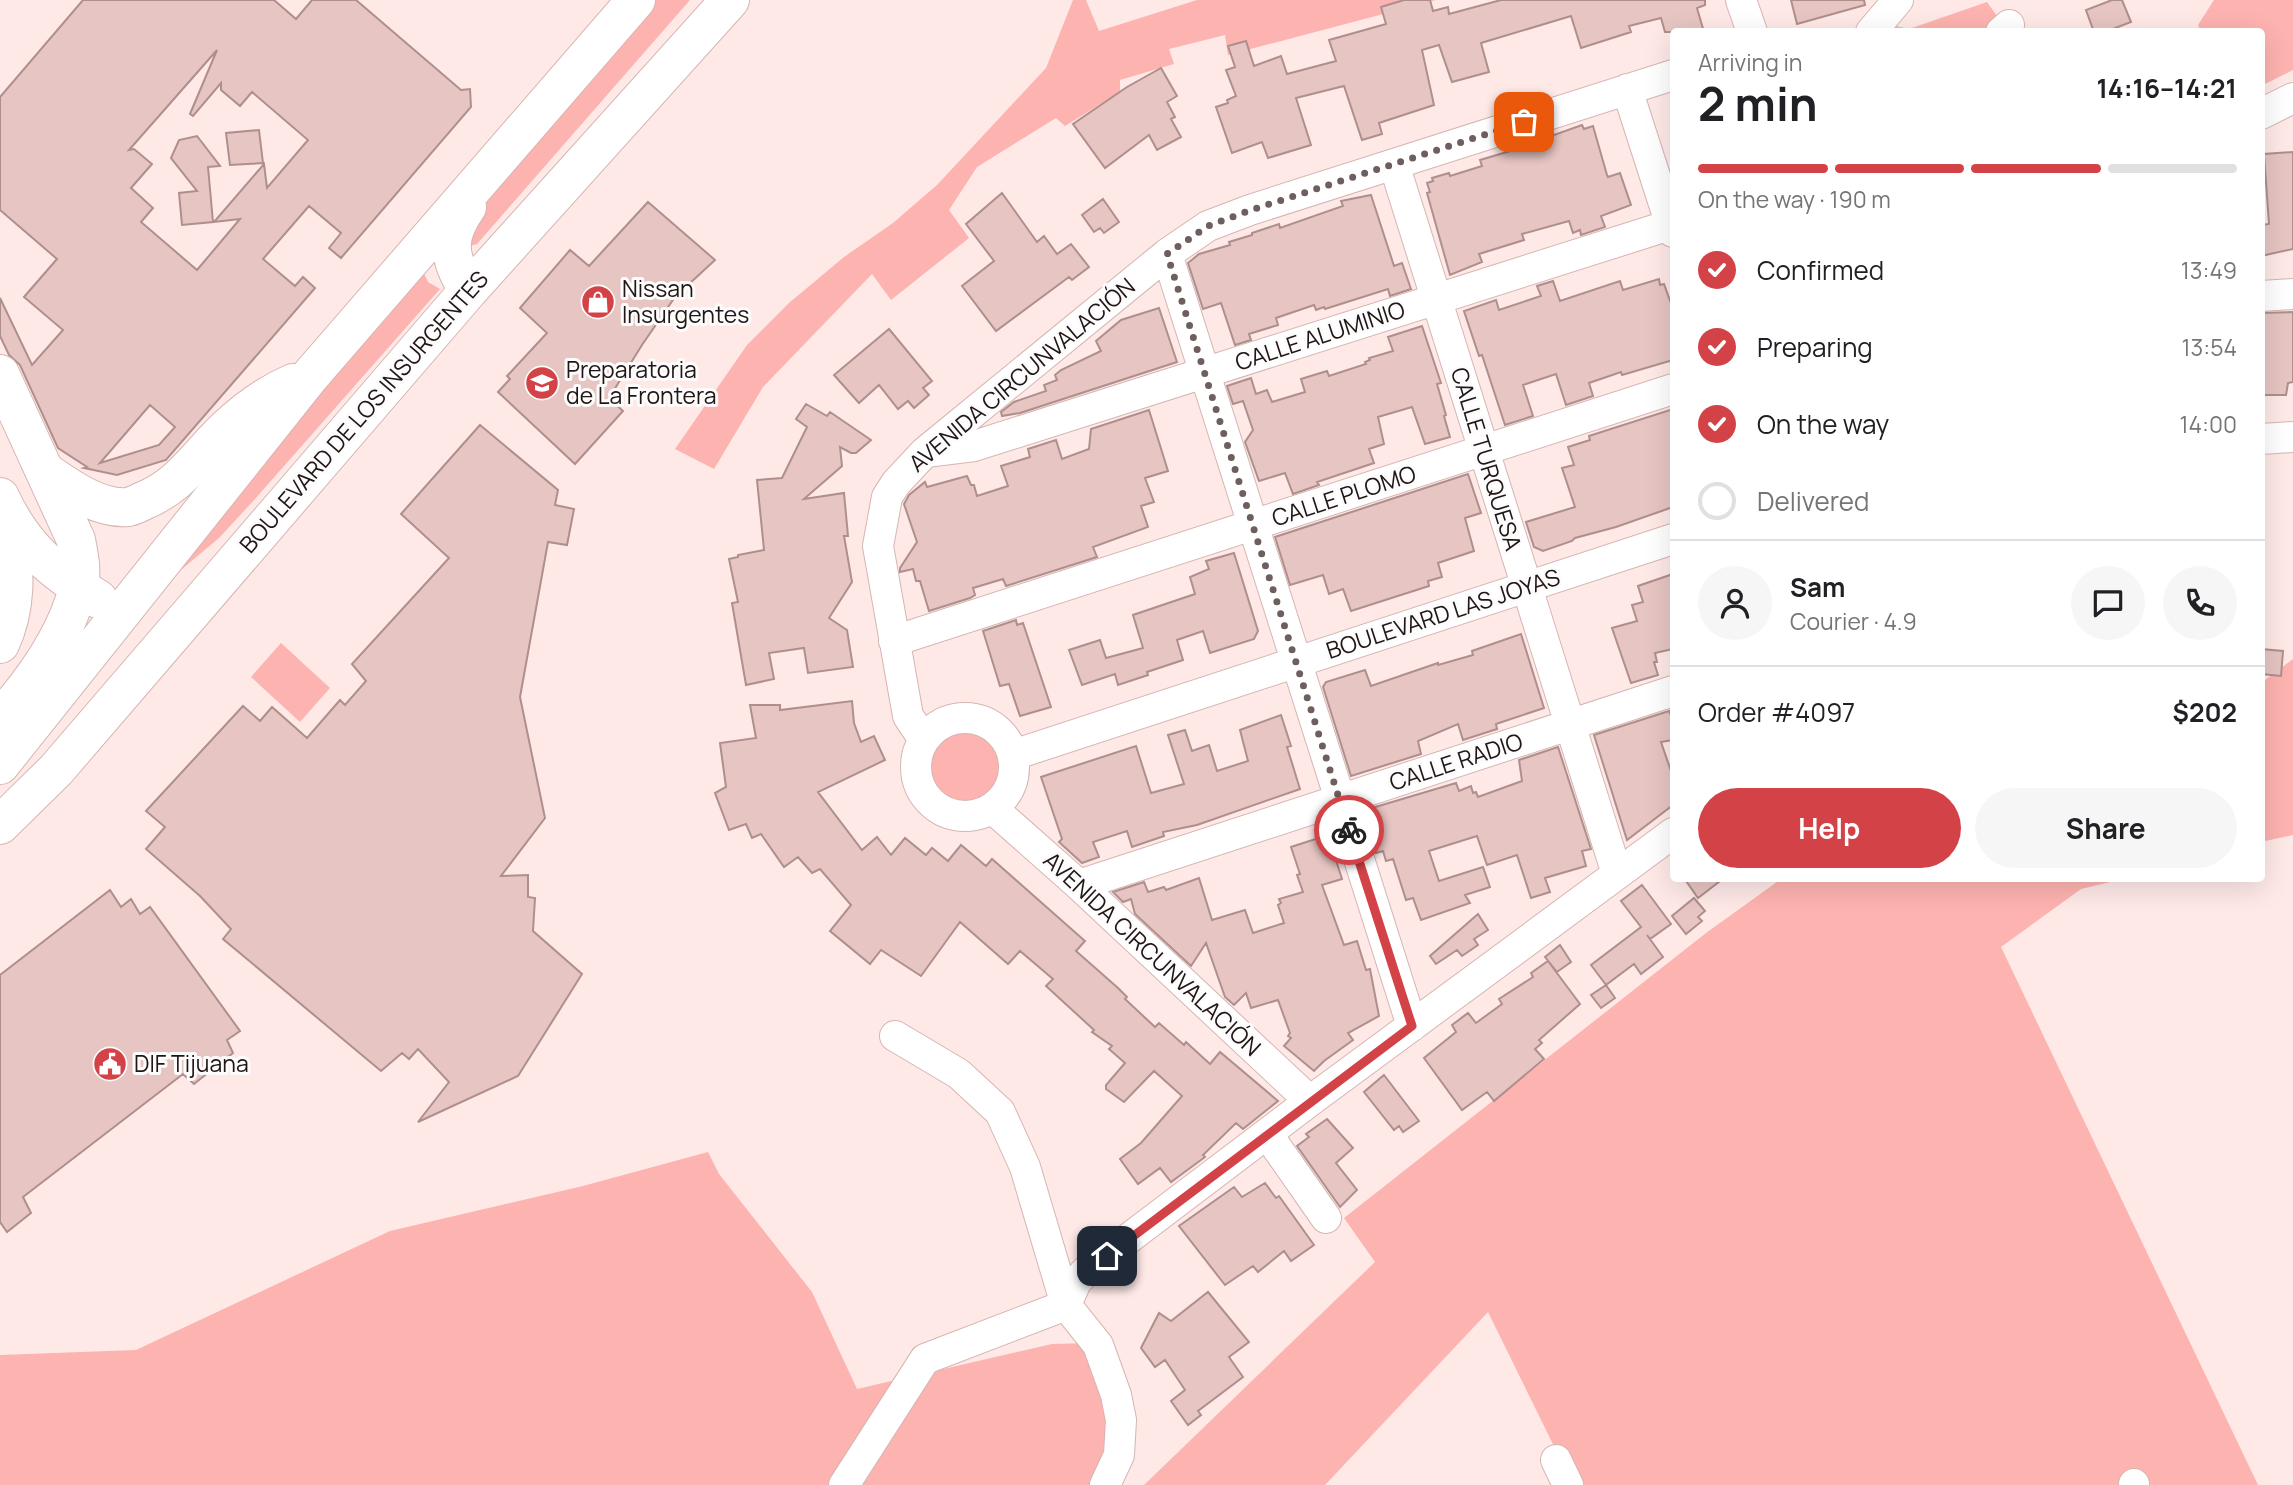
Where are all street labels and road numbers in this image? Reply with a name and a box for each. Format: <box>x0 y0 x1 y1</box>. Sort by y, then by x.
street label: BOULEVARD DE LOS INSURGENTES <box>232 263 495 559</box>
street label: AVENIDA CIRCUNVALACIÓN <box>901 270 1141 479</box>
street label: CALLE ALUMINIO <box>1231 293 1409 378</box>
street label: CALLE TURQUESA <box>1444 363 1530 555</box>
street label: CALLE PLOMO <box>1268 457 1420 533</box>
street label: BOULEVARD LAS JOYAS <box>1322 560 1564 666</box>
street label: CALLE RADIO <box>1385 724 1526 798</box>
street label: AVENIDA CIRCUNVALACIÓN <box>1037 844 1268 1063</box>

